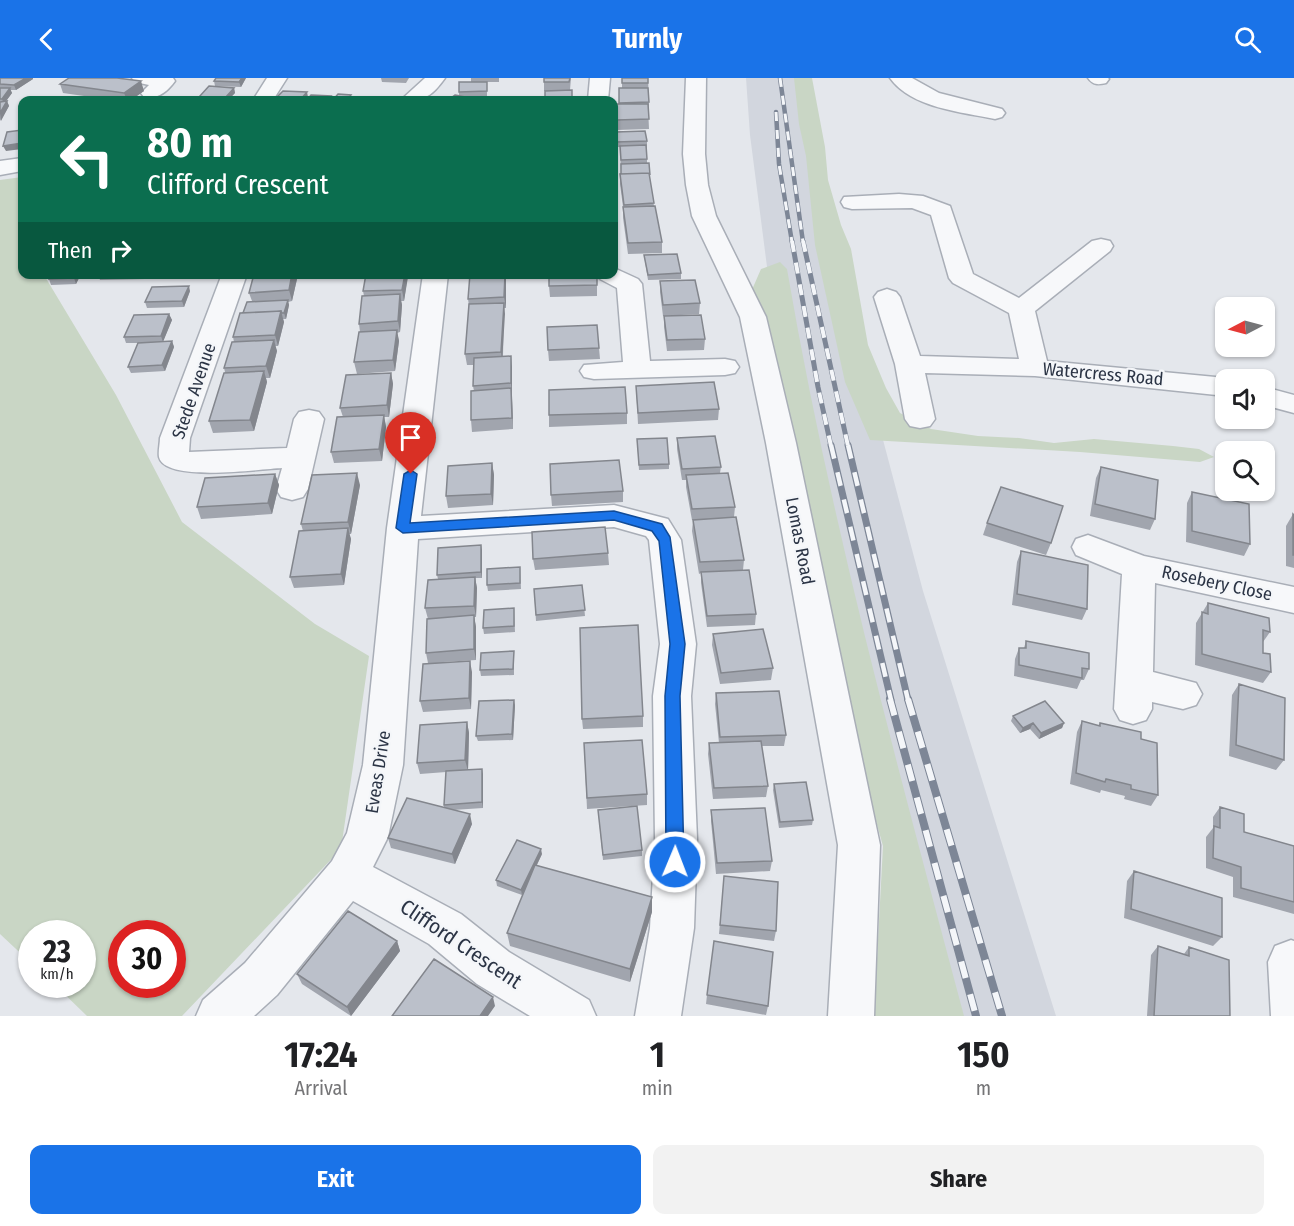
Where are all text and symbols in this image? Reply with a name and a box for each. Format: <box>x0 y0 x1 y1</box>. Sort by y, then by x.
icon: back <box>30 23 63 56</box>
text: Turnly <box>612 23 682 55</box>
icon: search <box>1231 23 1264 56</box>
text: 80 m <box>147 118 233 168</box>
icon: left <box>48 120 126 198</box>
text: Clifford Crescent <box>147 169 329 201</box>
icon: right <box>104 234 137 267</box>
text: Then <box>48 237 92 264</box>
north arrow <box>1215 297 1275 357</box>
map controls <box>1215 297 1275 501</box>
street label: Stede Avenue <box>167 340 221 442</box>
street label: Watercress Road <box>1042 358 1164 390</box>
button: sound <box>1215 369 1275 429</box>
pin <box>385 412 436 474</box>
icon: arrive <box>394 421 427 454</box>
button: search <box>1215 441 1275 501</box>
street label: Lomas Road <box>781 495 819 587</box>
street label: Rosebery Close <box>1160 561 1274 605</box>
street label: Eveas Drive <box>361 729 395 815</box>
position arrow <box>643 830 707 894</box>
street label: Clifford Crescent <box>395 894 527 994</box>
speed limit sign: 30 <box>108 920 186 998</box>
text: 23 <box>43 934 71 970</box>
text: km/h <box>40 965 74 983</box>
text: 17:24 <box>284 1033 358 1077</box>
text: 1 <box>650 1033 665 1077</box>
text: 150 <box>957 1033 1010 1077</box>
text: Arrival <box>294 1076 347 1100</box>
text: min <box>642 1076 673 1100</box>
text: m <box>976 1076 991 1100</box>
button: Exit <box>30 1145 641 1214</box>
button: Share <box>653 1145 1264 1214</box>

